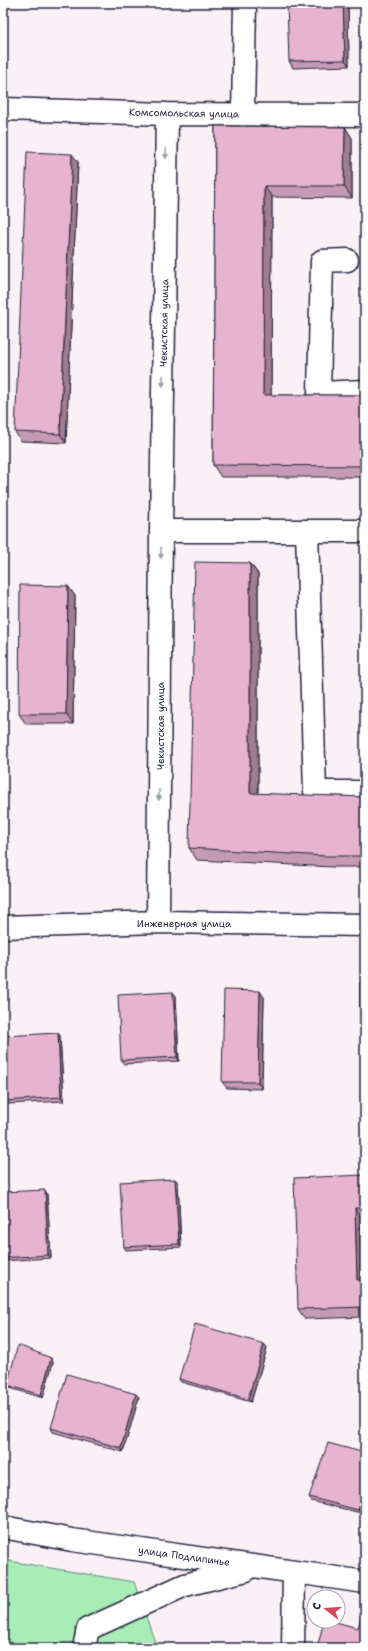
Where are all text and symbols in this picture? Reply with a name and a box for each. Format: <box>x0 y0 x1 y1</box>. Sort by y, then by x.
street label: Комсомольская улица <box>129 106 240 120</box>
one-way arrow <box>163 147 170 159</box>
street label: Чекистская улица <box>157 278 171 367</box>
one-way arrow <box>160 375 166 388</box>
one-way arrow <box>158 547 164 560</box>
street label: Чекистская улица <box>154 681 167 770</box>
one-way arrow <box>156 789 162 802</box>
street label: Инженерная улица <box>137 917 232 930</box>
street label: улица Подлипичье <box>137 1543 231 1569</box>
north arrow <box>306 1589 346 1629</box>
text: С <box>309 1601 325 1612</box>

